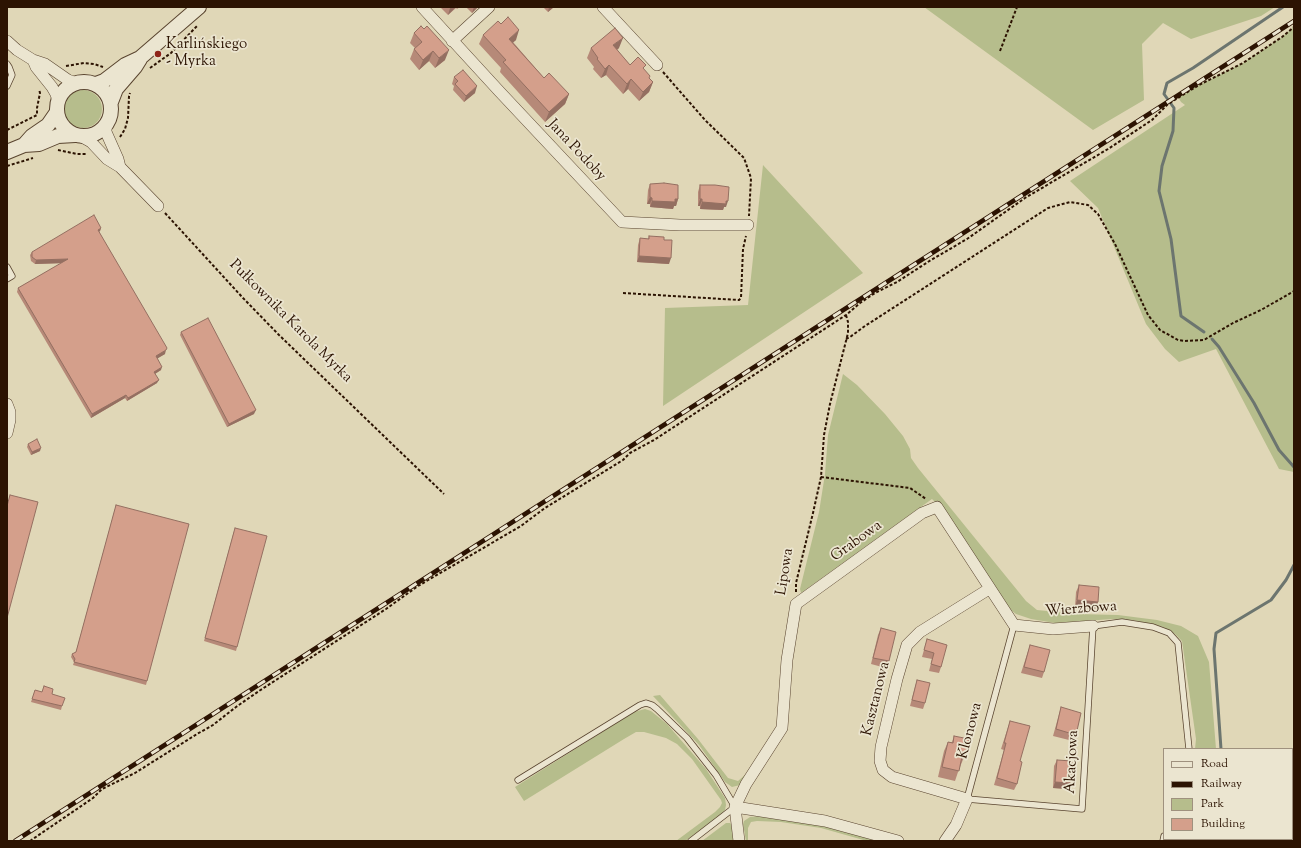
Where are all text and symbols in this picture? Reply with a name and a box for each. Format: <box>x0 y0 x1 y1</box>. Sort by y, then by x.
place label: Karlińskiego - Myrka <box>166 36 247 71</box>
marker: Karlińskiego - Myrka <box>153 49 163 59</box>
street label: Jana Podoby <box>543 116 609 186</box>
street label: Pułkownika Karola Myrka <box>225 257 355 387</box>
street label: Grabowa <box>828 517 886 567</box>
street label: Lipowa <box>773 547 799 597</box>
street label: Wierzbowa <box>1044 599 1118 621</box>
street label: Kasztanowa <box>859 660 895 738</box>
street label: Klonowa <box>955 701 987 761</box>
street label: Akacjowa <box>1062 730 1084 794</box>
legend <box>1163 748 1293 840</box>
text: Road <box>1201 755 1228 773</box>
text: Railway <box>1201 775 1242 793</box>
text: Park <box>1201 795 1224 813</box>
text: Building <box>1201 815 1245 833</box>

